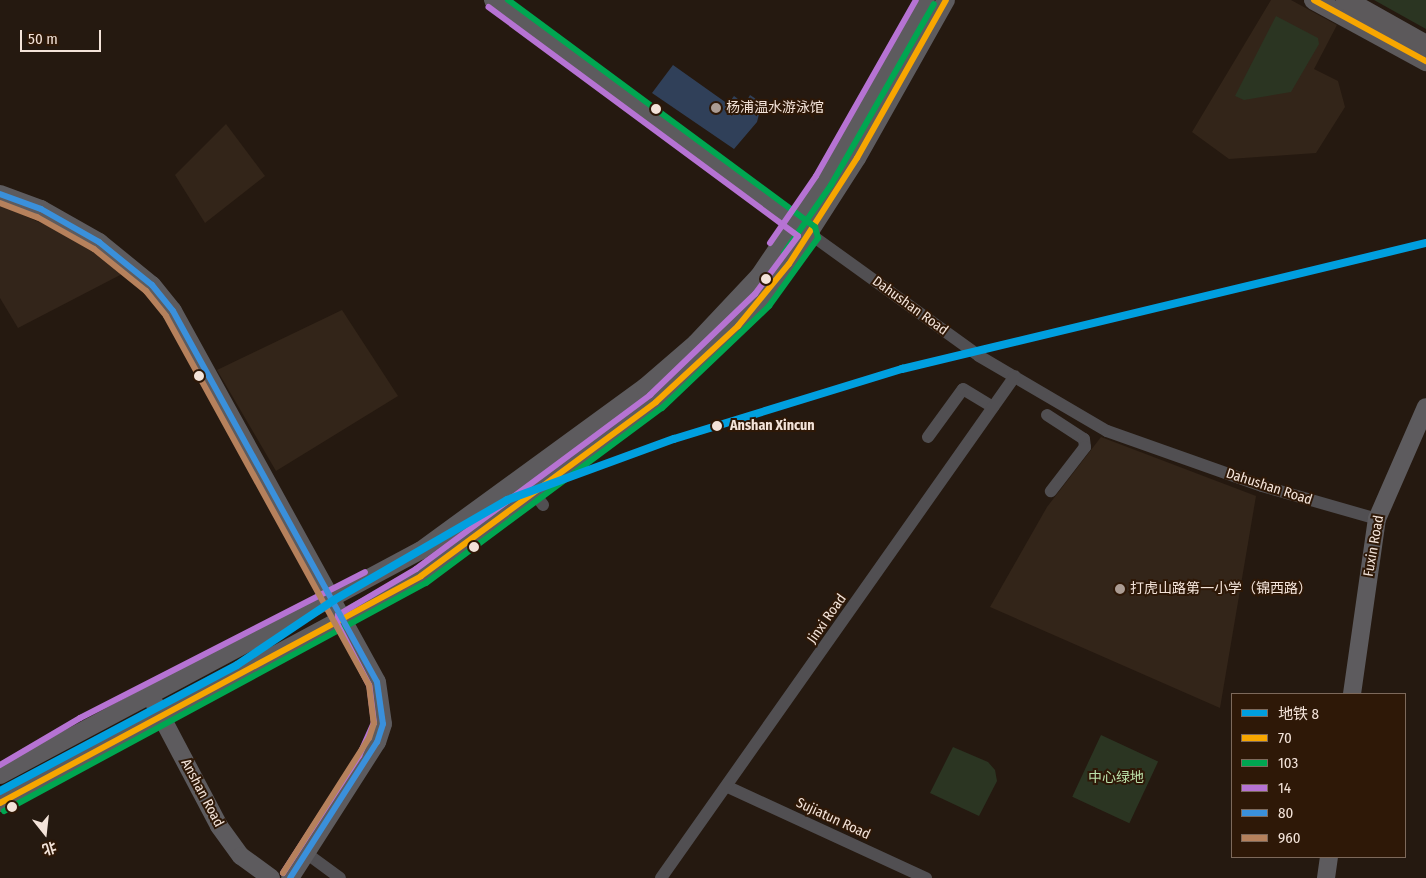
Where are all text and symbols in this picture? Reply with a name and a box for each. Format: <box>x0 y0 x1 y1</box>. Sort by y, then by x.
scale bar <box>22 20 104 52</box>
text: 50 m <box>28 30 58 48</box>
place label: 杨浦温水游泳馆 <box>726 100 824 116</box>
marker: 杨浦温水游泳馆 <box>710 102 722 114</box>
unlabelled marker <box>651 104 661 114</box>
street label: Dahushan Road <box>869 273 951 339</box>
unlabelled marker <box>761 274 771 284</box>
unlabelled marker <box>194 371 204 381</box>
marker: Anshan Xincun <box>708 417 726 435</box>
place label: Anshan Xincun <box>730 418 815 434</box>
street label: Dahushan Road <box>1224 465 1314 509</box>
street label: Fuxin Road <box>1360 514 1388 578</box>
unlabelled marker <box>469 542 479 552</box>
place label: 打虎山路第一小学（锦西路） <box>1130 581 1312 597</box>
marker: 打虎山路第一小学（锦西路） <box>1114 583 1126 595</box>
street label: Jinxi Road <box>804 591 850 647</box>
legend <box>1231 693 1406 858</box>
text: 地铁 8 <box>1278 705 1319 723</box>
text: 70 <box>1278 729 1292 747</box>
text: 103 <box>1278 754 1298 772</box>
street label: Anshan Road <box>177 756 227 830</box>
park label: 中心绿地 <box>1088 770 1144 786</box>
text: 14 <box>1278 779 1291 797</box>
street label: Sujiatun Road <box>793 795 873 843</box>
unlabelled marker <box>7 802 17 812</box>
text: 80 <box>1278 804 1293 822</box>
north arrow <box>20 808 70 858</box>
text: 960 <box>1278 829 1301 847</box>
text: 北 <box>40 838 58 858</box>

